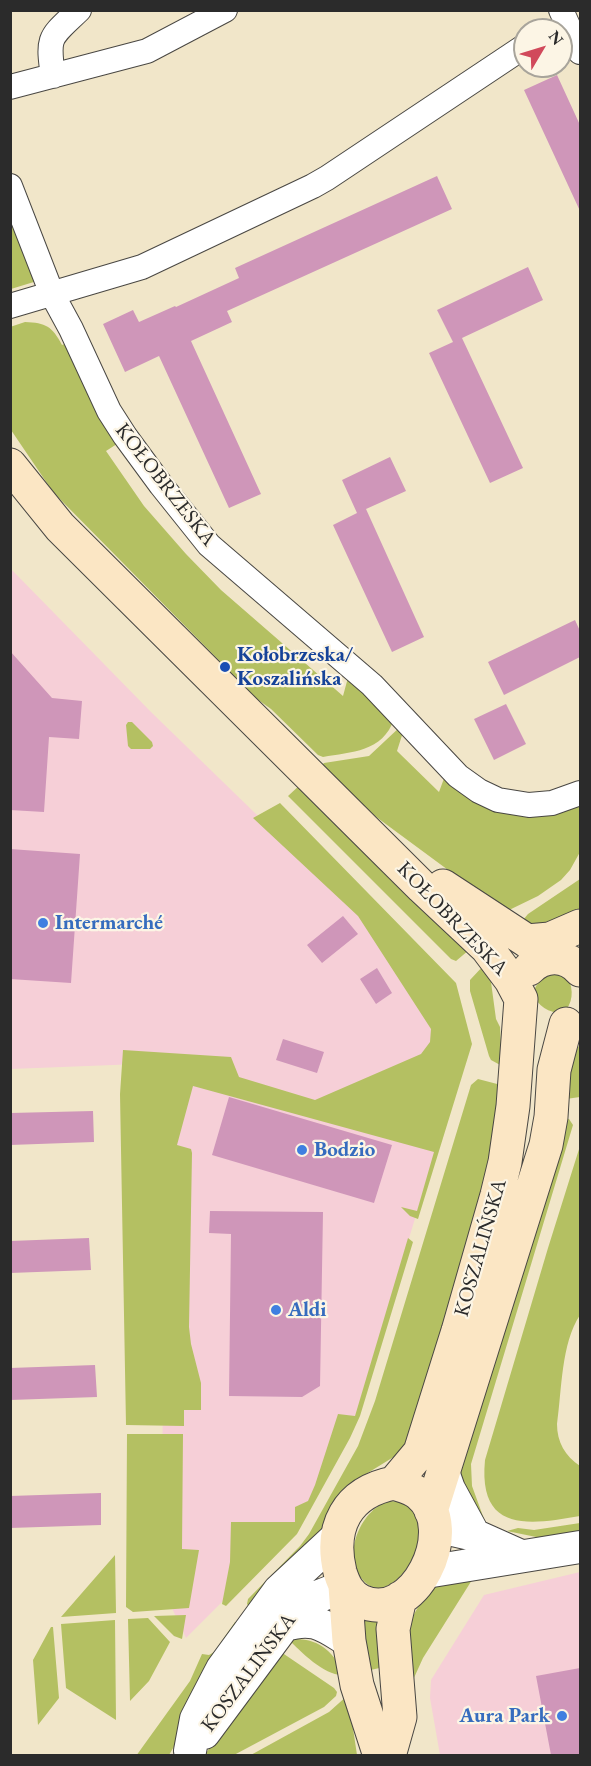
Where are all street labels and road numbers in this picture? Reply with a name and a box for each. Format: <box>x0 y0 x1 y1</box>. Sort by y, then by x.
street label: KOŁOBRZESKA <box>109 419 221 551</box>
street label: KOŁOBRZESKA <box>391 857 513 981</box>
street label: KOSZALIŃSKA <box>449 1176 513 1320</box>
street label: KOSZALIŃSKA <box>196 1609 302 1737</box>

